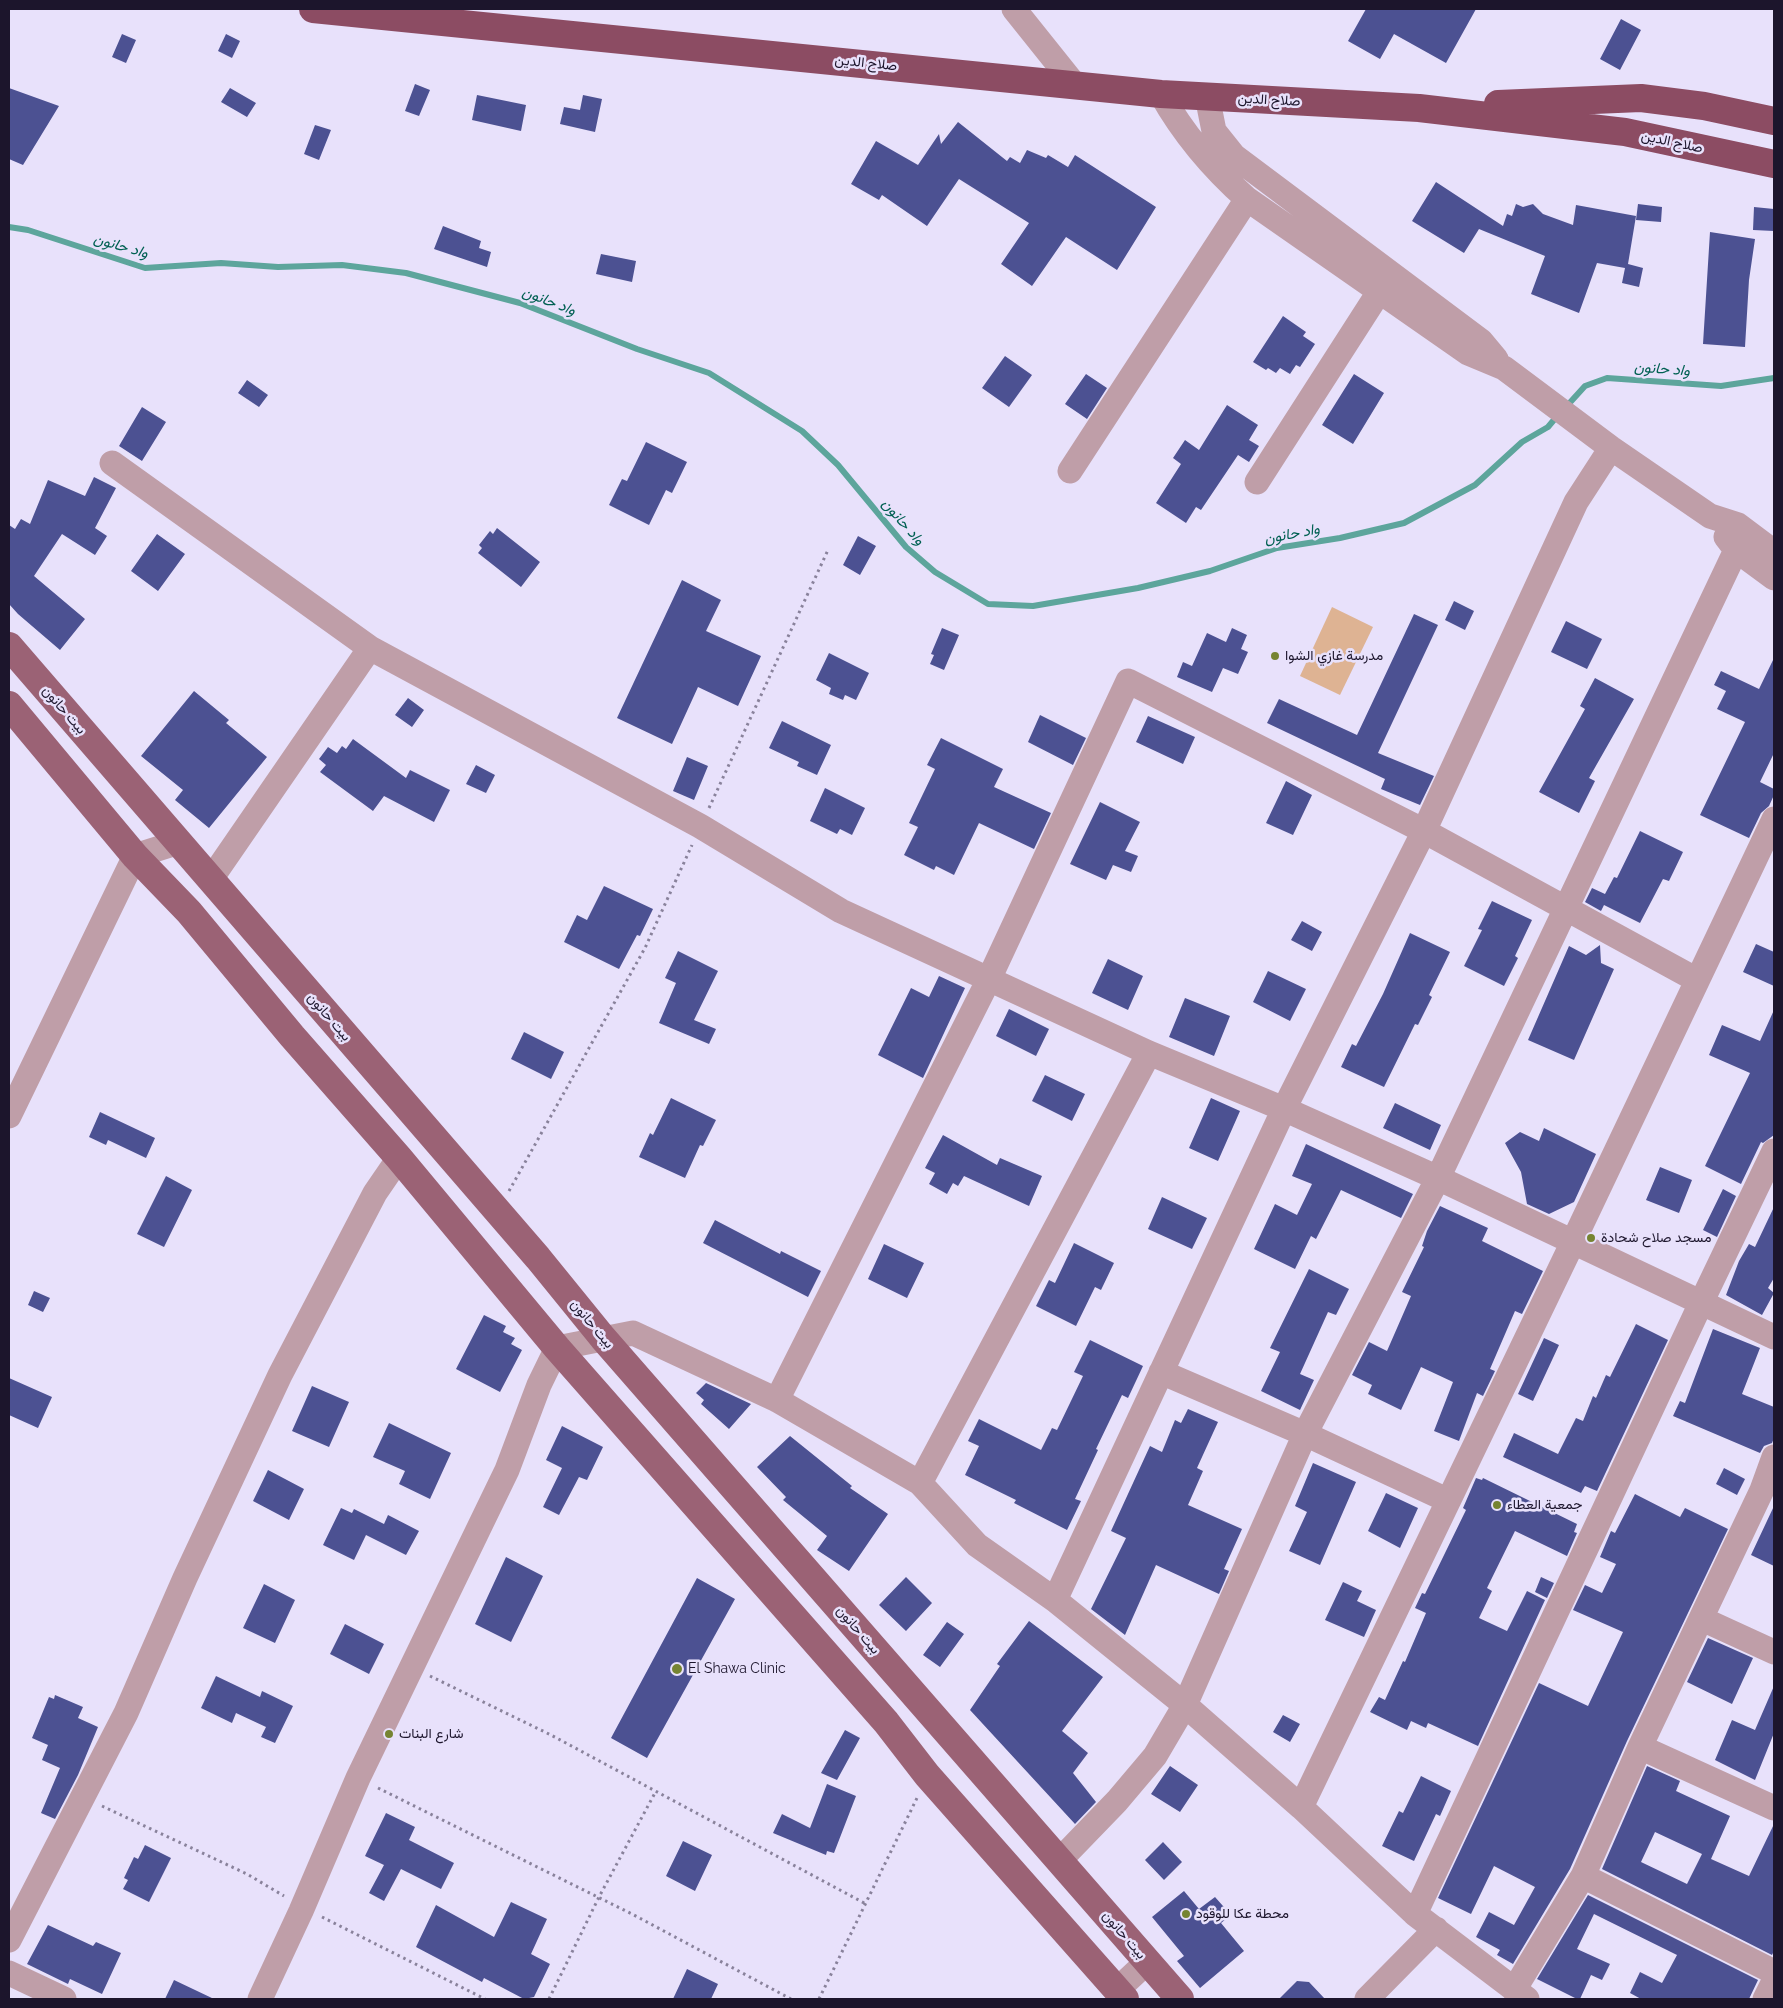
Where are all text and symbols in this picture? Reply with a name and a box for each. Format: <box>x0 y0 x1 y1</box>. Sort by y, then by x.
street label: صلاح الدين <box>834 51 898 75</box>
street label: صلاح الدين <box>1237 90 1301 110</box>
street label: صلاح الدين <box>1640 127 1704 157</box>
water label: واد حانون <box>92 230 150 262</box>
water label: واد حانون <box>520 283 578 319</box>
water label: واد حانون <box>1633 358 1691 380</box>
water label: واد حانون <box>878 495 928 549</box>
water label: واد حانون <box>1263 520 1321 548</box>
place label: مدرسة غازي الشوا <box>1285 648 1383 664</box>
marker: مدرسة غازي الشوا <box>1269 650 1281 662</box>
street label: بيت حانون <box>38 682 90 738</box>
street label: بيت حانون <box>303 989 355 1045</box>
place label: مسجد صلاح شحادة <box>1601 1230 1711 1246</box>
marker: مسجد صلاح شحادة <box>1585 1232 1597 1244</box>
street label: بيت حانون <box>567 1296 617 1352</box>
place label: جمعية العطاء <box>1507 1497 1582 1513</box>
marker: جمعية العطاء <box>1491 1499 1503 1511</box>
street label: بيت حانون <box>832 1602 884 1658</box>
place label: El Shawa Clinic <box>688 1661 786 1677</box>
marker: El Shawa Clinic <box>670 1662 684 1676</box>
place label: شارع البنات <box>399 1726 463 1742</box>
marker: شارع البنات <box>383 1728 395 1740</box>
place label: محطة عكا للوقود <box>1196 1906 1289 1922</box>
street label: بيت حانون <box>1098 1907 1150 1963</box>
marker: محطة عكا للوقود <box>1180 1908 1192 1920</box>

